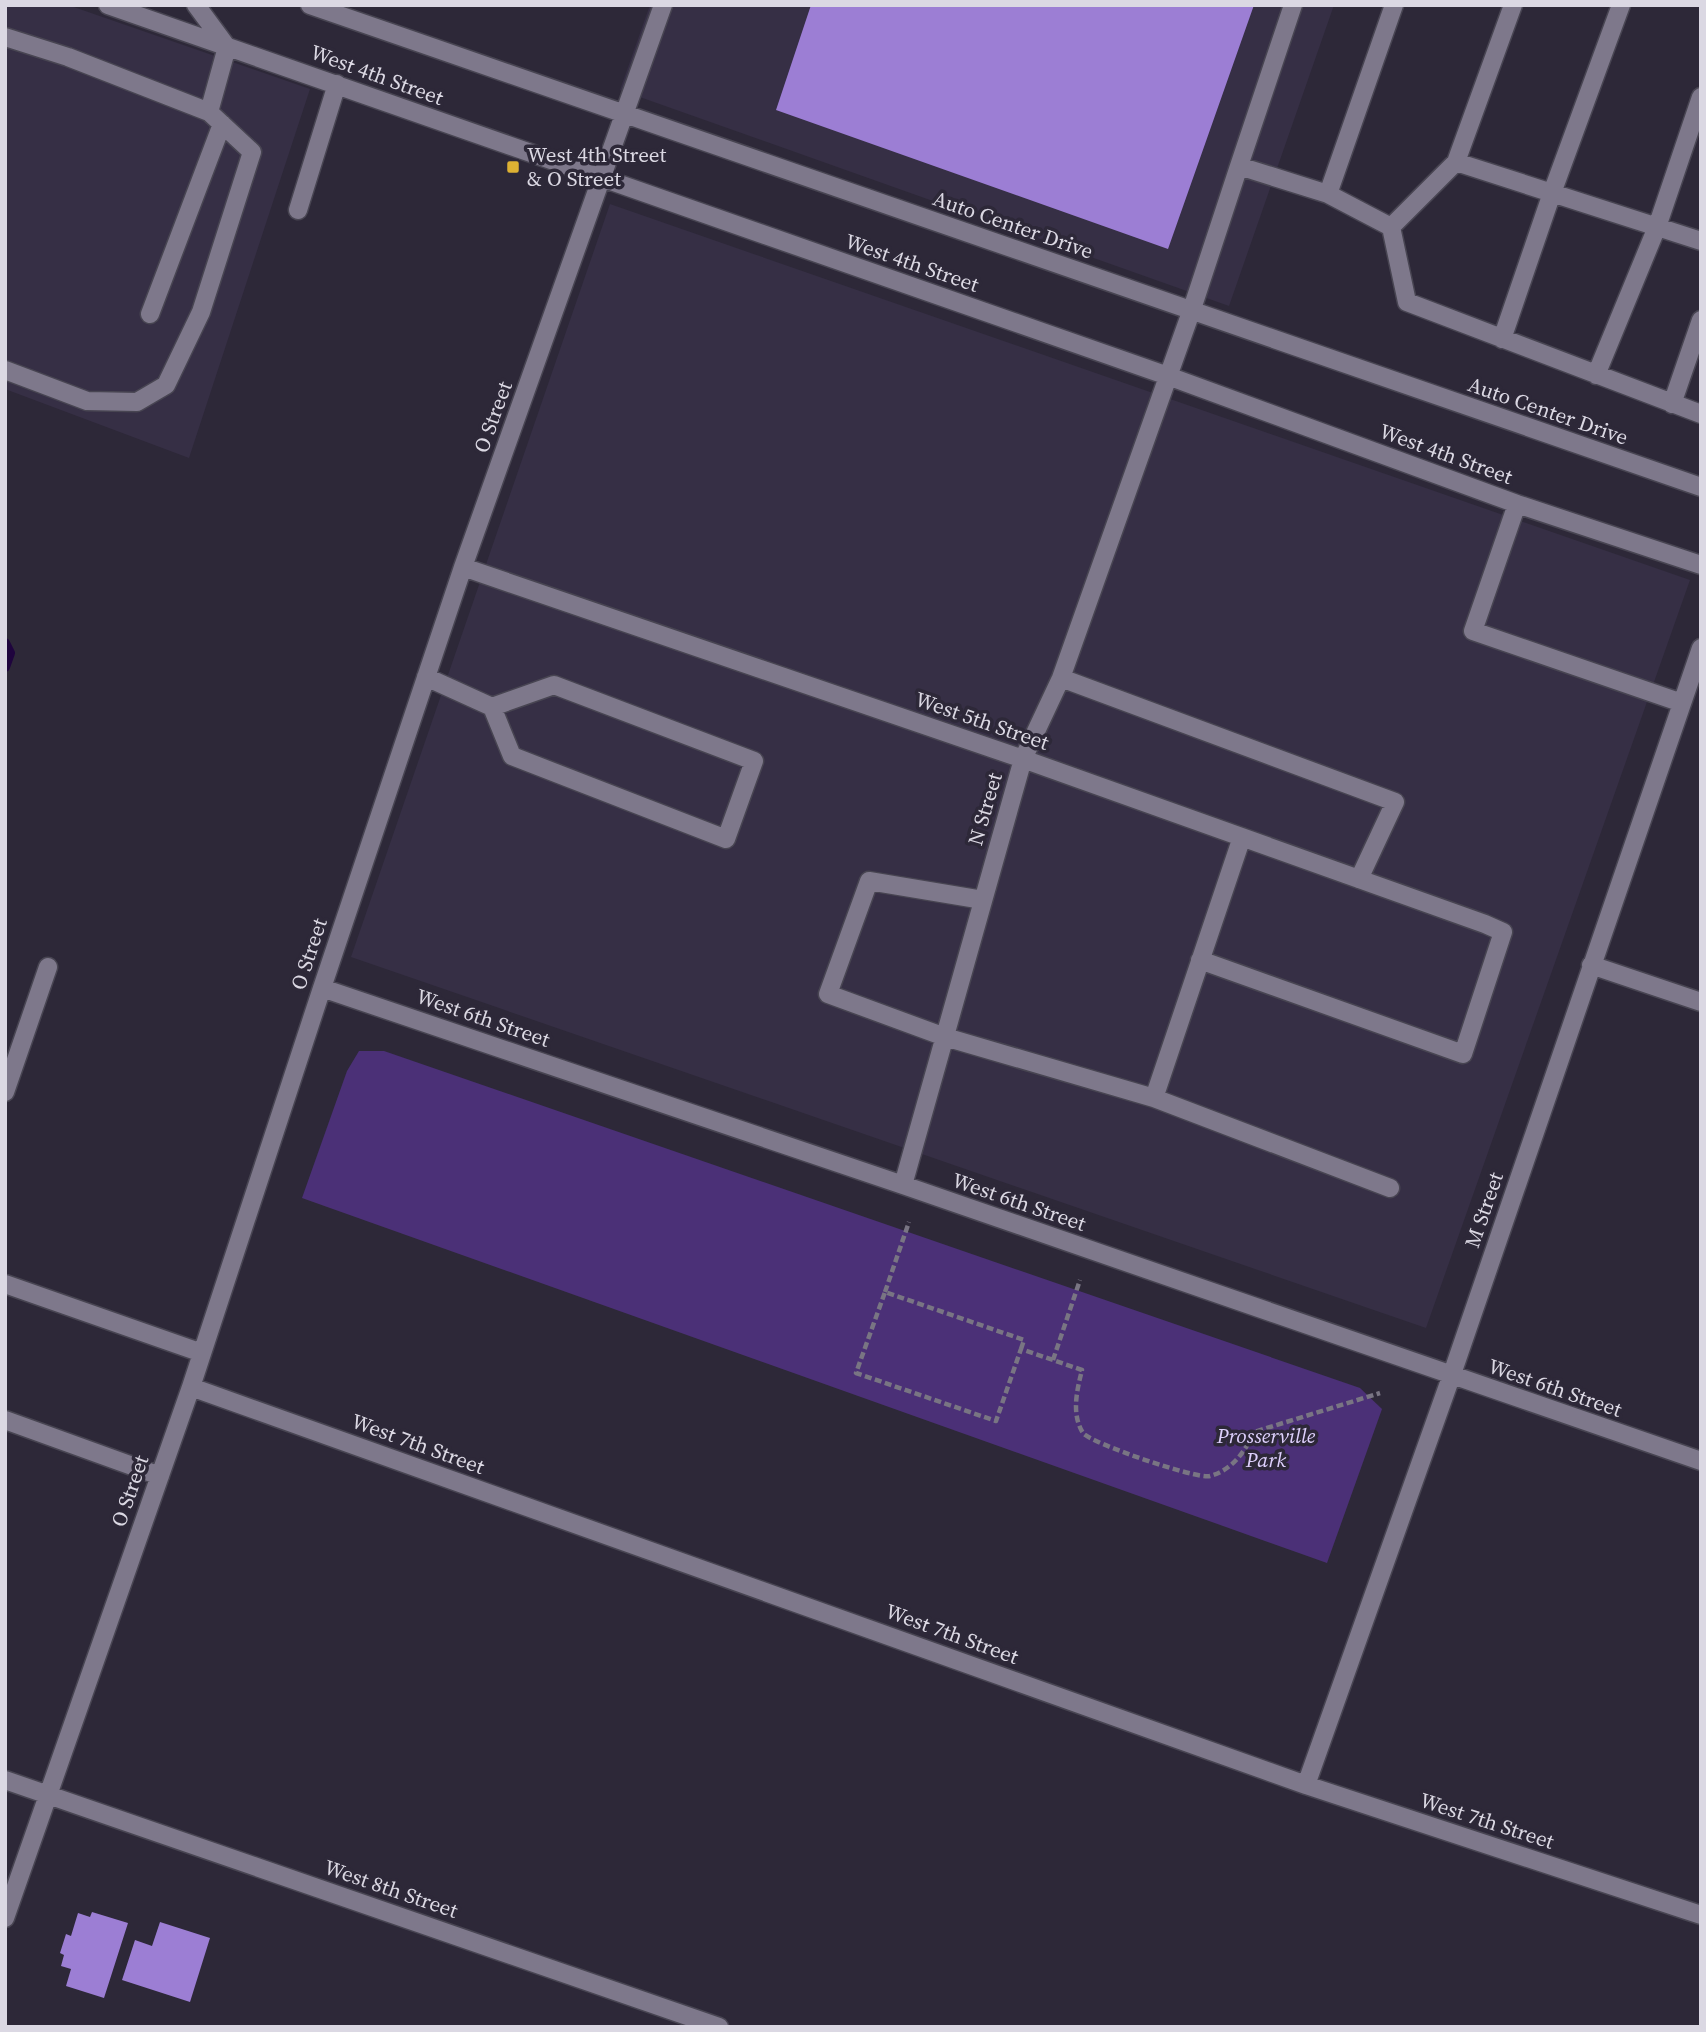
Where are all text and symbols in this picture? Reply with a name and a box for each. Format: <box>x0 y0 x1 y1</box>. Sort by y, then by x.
street label: West 4th Street <box>307 37 448 112</box>
place label: West 4th Street & O Street <box>527 140 667 193</box>
marker: West 4th Street & O Street <box>505 159 521 175</box>
street label: Auto Center Drive <box>929 184 1097 266</box>
street label: West 4th Street <box>842 226 983 299</box>
street label: Auto Center Drive <box>1464 370 1632 452</box>
street label: O Street <box>466 377 519 457</box>
street label: West 4th Street <box>1376 416 1517 491</box>
street label: West 5th Street <box>912 684 1053 757</box>
street label: N Street <box>960 769 1009 849</box>
street label: O Street <box>283 914 334 994</box>
street label: West 6th Street <box>413 981 554 1054</box>
street label: West 6th Street <box>949 1165 1090 1238</box>
street label: M Street <box>1457 1168 1510 1251</box>
street label: West 6th Street <box>1485 1351 1626 1424</box>
street label: West 7th Street <box>348 1406 489 1481</box>
park label: Prosserville Park <box>1216 1421 1316 1474</box>
street label: O Street <box>104 1451 155 1531</box>
street label: West 7th Street <box>882 1596 1023 1671</box>
street label: West 7th Street <box>1416 1785 1558 1856</box>
street label: West 8th Street <box>321 1852 462 1925</box>

